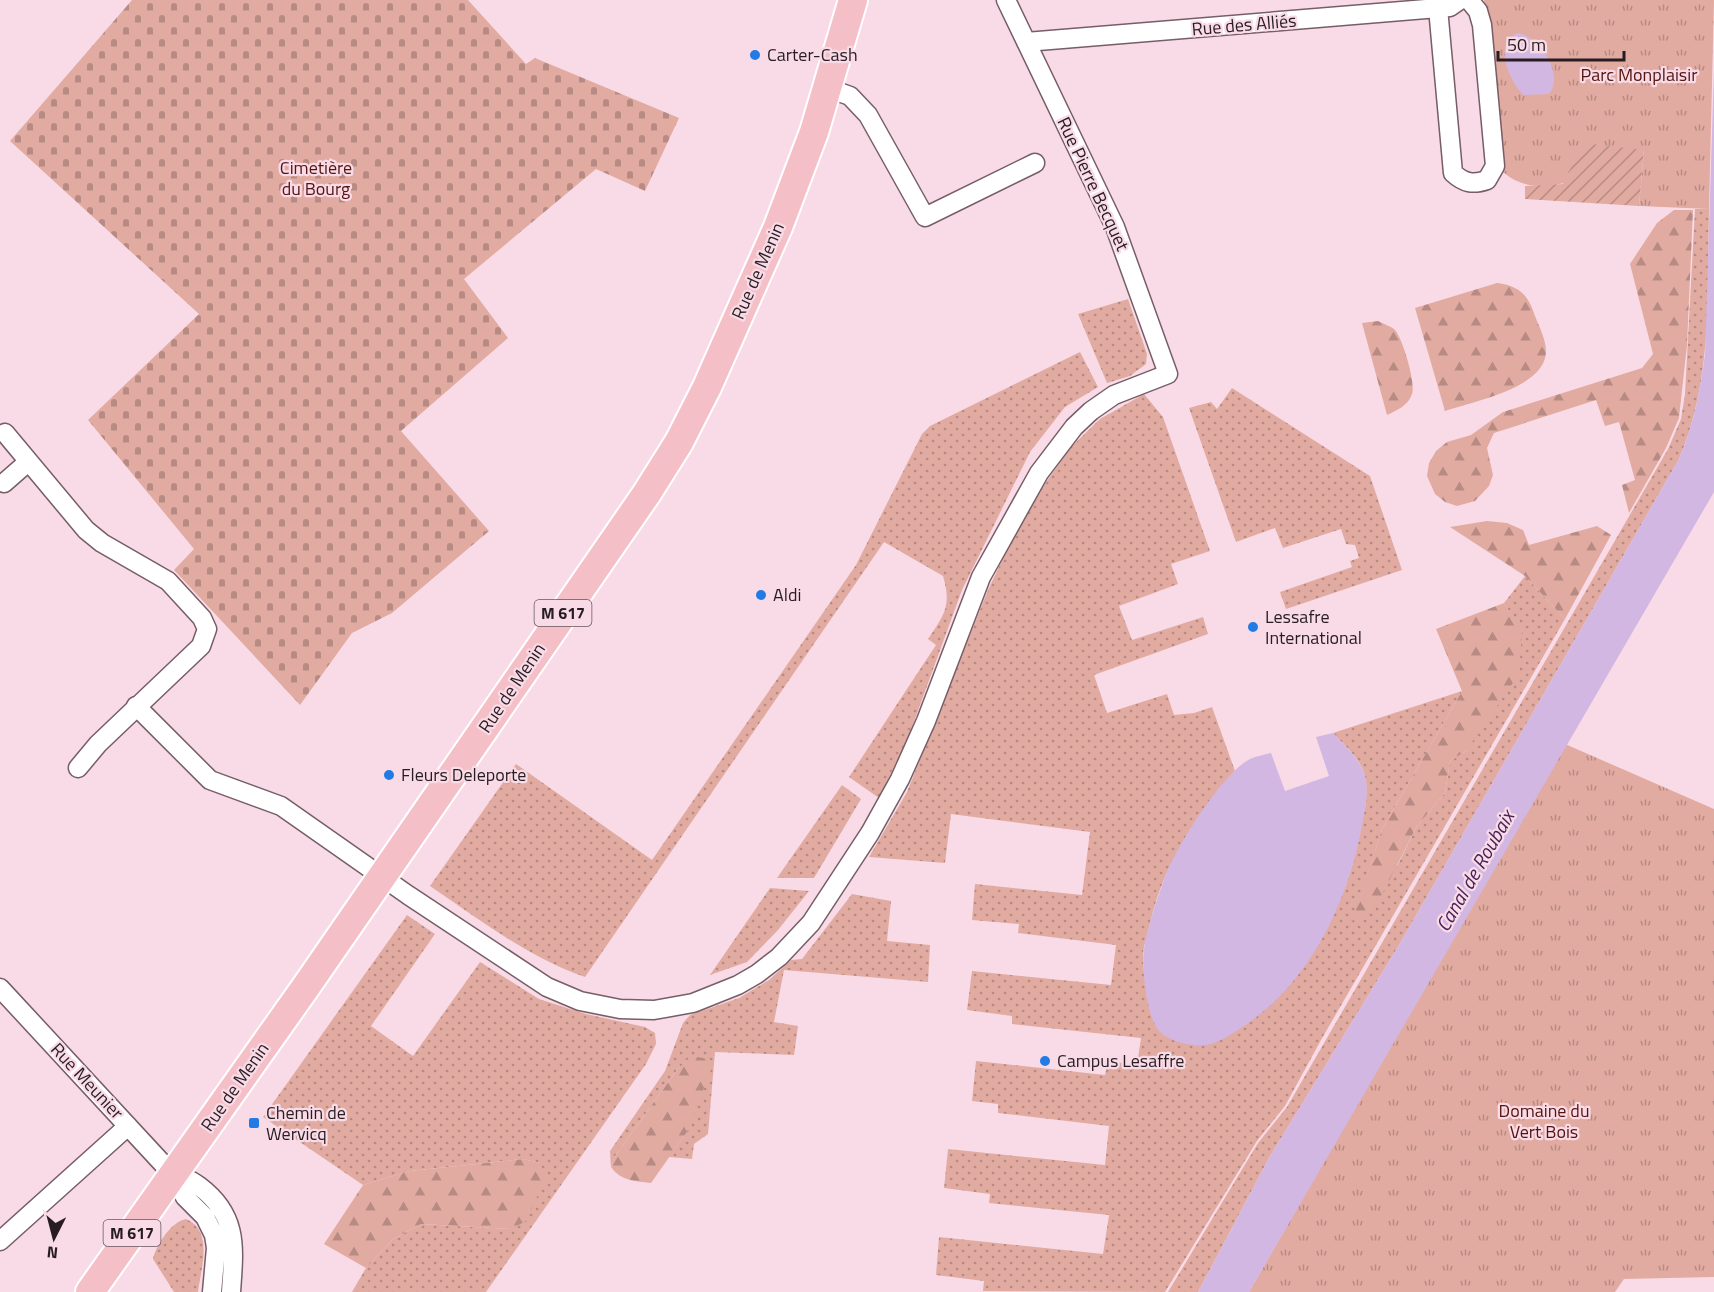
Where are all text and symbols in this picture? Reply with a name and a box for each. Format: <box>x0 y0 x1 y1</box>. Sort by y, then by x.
street label: Rue des Alliés <box>1190 6 1297 43</box>
scale bar <box>1498 24 1624 62</box>
text: 50 m <box>1507 31 1546 58</box>
place label: Carter-Cash <box>767 41 858 68</box>
marker: Carter-Cash <box>748 48 762 62</box>
park label: Parc Monplaisir <box>1581 61 1697 88</box>
street label: Rue Pierre Becquet <box>1051 112 1137 256</box>
park label: Cimetière du Bourg <box>280 154 352 202</box>
street label: Rue de Menin <box>724 218 791 324</box>
place label: Aldi <box>773 581 801 608</box>
marker: Aldi <box>754 588 768 602</box>
road number: M 617 <box>534 600 592 626</box>
place label: Lessafre International <box>1265 603 1362 651</box>
marker: Lessafre International <box>1246 620 1260 634</box>
street label: Rue de Menin <box>471 637 552 738</box>
place label: Fleurs Deleporte <box>401 761 526 788</box>
marker: Fleurs Deleporte <box>382 768 396 782</box>
water label: Canal de Roubaix <box>1427 802 1523 937</box>
street label: Rue Meunier <box>45 1036 130 1125</box>
street label: Rue de Menin <box>194 1037 275 1137</box>
place label: Campus Lesaffre <box>1057 1047 1184 1074</box>
marker: Campus Lesaffre <box>1038 1054 1052 1068</box>
park label: Domaine du Vert Bois <box>1499 1097 1589 1145</box>
place label: Chemin de Wervicq <box>266 1099 346 1147</box>
marker: Chemin de Wervicq <box>247 1116 261 1130</box>
north arrow <box>24 1208 84 1268</box>
road number: M 617 <box>104 1220 160 1246</box>
text: N <box>46 1240 59 1265</box>

